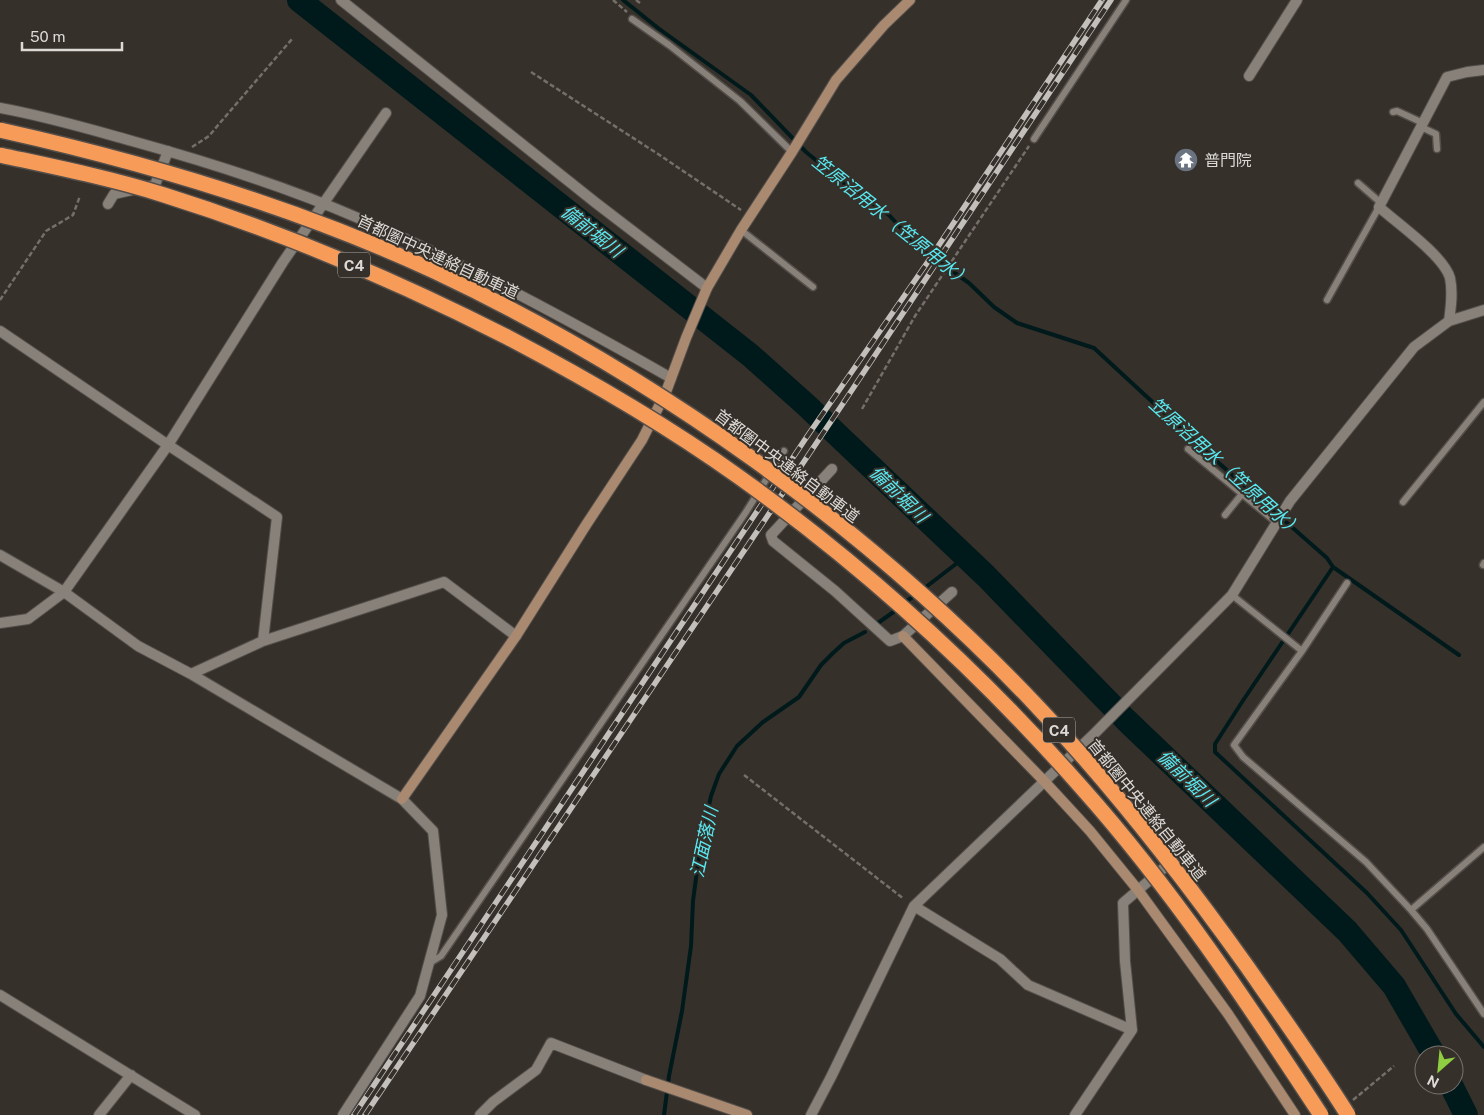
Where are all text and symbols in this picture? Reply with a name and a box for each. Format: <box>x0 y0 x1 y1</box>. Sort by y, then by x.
scale bar <box>22 20 122 52</box>
text: 50 m <box>30 28 65 45</box>
temple icon: 普門院 <box>1173 147 1199 173</box>
water label: 笠原沼用水（笠原用水） <box>808 151 976 291</box>
place label: 普門院 <box>1204 151 1252 170</box>
water label: 備前堀川 <box>557 201 628 263</box>
street label: 首都圏中央連絡自動車道 <box>354 211 522 303</box>
road number: C4 <box>338 252 370 278</box>
water label: 笠原沼用水（笠原用水） <box>1145 393 1307 541</box>
street label: 首都圏中央連絡自動車道 <box>711 405 863 527</box>
water label: 備前堀川 <box>866 461 934 528</box>
road number: C4 <box>1043 718 1075 742</box>
street label: 首都圏中央連絡自動車道 <box>1084 736 1210 884</box>
water label: 備前堀川 <box>1154 745 1222 812</box>
water label: 江面落川 <box>686 803 722 879</box>
north arrow <box>1414 1045 1464 1095</box>
text: N <box>1425 1072 1442 1091</box>

